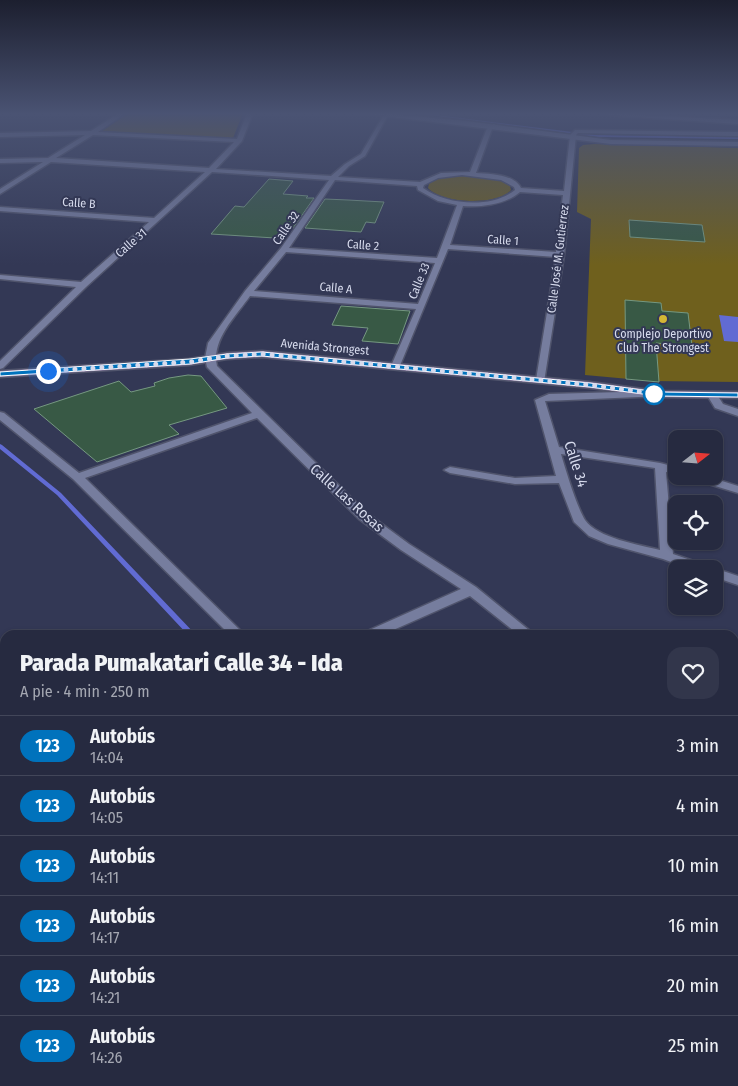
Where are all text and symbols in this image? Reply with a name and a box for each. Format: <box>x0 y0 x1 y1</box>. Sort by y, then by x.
street label: Calle B <box>62 195 97 211</box>
street label: Calle José M. Gutierrez <box>544 204 572 314</box>
street label: Calle 32 <box>270 209 302 247</box>
street label: Calle 31 <box>113 226 149 260</box>
street label: Calle 1 <box>487 232 519 248</box>
street label: Calle 2 <box>347 237 379 253</box>
street label: Calle 33 <box>405 261 433 301</box>
street label: Calle A <box>319 280 354 296</box>
marker: Complejo Deportivo Club The Strongest <box>657 313 669 325</box>
place label: Complejo Deportivo Club The Strongest <box>614 327 712 355</box>
street label: Avenida Strongest <box>280 336 370 358</box>
your location <box>36 359 61 384</box>
unlabelled marker <box>643 383 665 405</box>
north arrow <box>668 430 722 485</box>
map controls <box>668 430 723 615</box>
street label: Calle 34 <box>560 439 592 489</box>
street label: Calle Las Rosas <box>306 460 388 536</box>
button: locate <box>668 495 723 550</box>
button: layers <box>668 560 723 615</box>
button: heart <box>667 647 719 699</box>
text: Parada Pumakatari Calle 34 - Ida <box>20 649 343 677</box>
text: A pie · 4 min · 250 m <box>20 682 150 701</box>
text: Autobús <box>90 725 155 748</box>
text: 3 min <box>677 734 719 757</box>
text: 123 <box>35 735 60 757</box>
text: 14:04 <box>90 748 123 767</box>
text: Autobús <box>90 785 155 808</box>
text: 4 min <box>676 794 719 817</box>
text: 123 <box>35 795 60 817</box>
text: 14:05 <box>90 808 123 827</box>
text: Autobús <box>90 845 155 868</box>
text: 10 min <box>668 854 719 877</box>
text: 123 <box>35 855 60 877</box>
text: 14:11 <box>90 868 119 887</box>
text: Autobús <box>90 905 155 928</box>
text: 16 min <box>668 914 719 937</box>
text: 123 <box>35 915 60 937</box>
text: 14:17 <box>90 928 119 947</box>
text: Autobús <box>90 965 155 988</box>
text: 20 min <box>667 974 719 997</box>
text: 123 <box>35 975 60 997</box>
text: 14:21 <box>90 988 120 1007</box>
text: Autobús <box>90 1025 155 1048</box>
text: 25 min <box>668 1034 719 1057</box>
text: 123 <box>35 1035 60 1057</box>
text: 14:26 <box>90 1048 122 1067</box>

